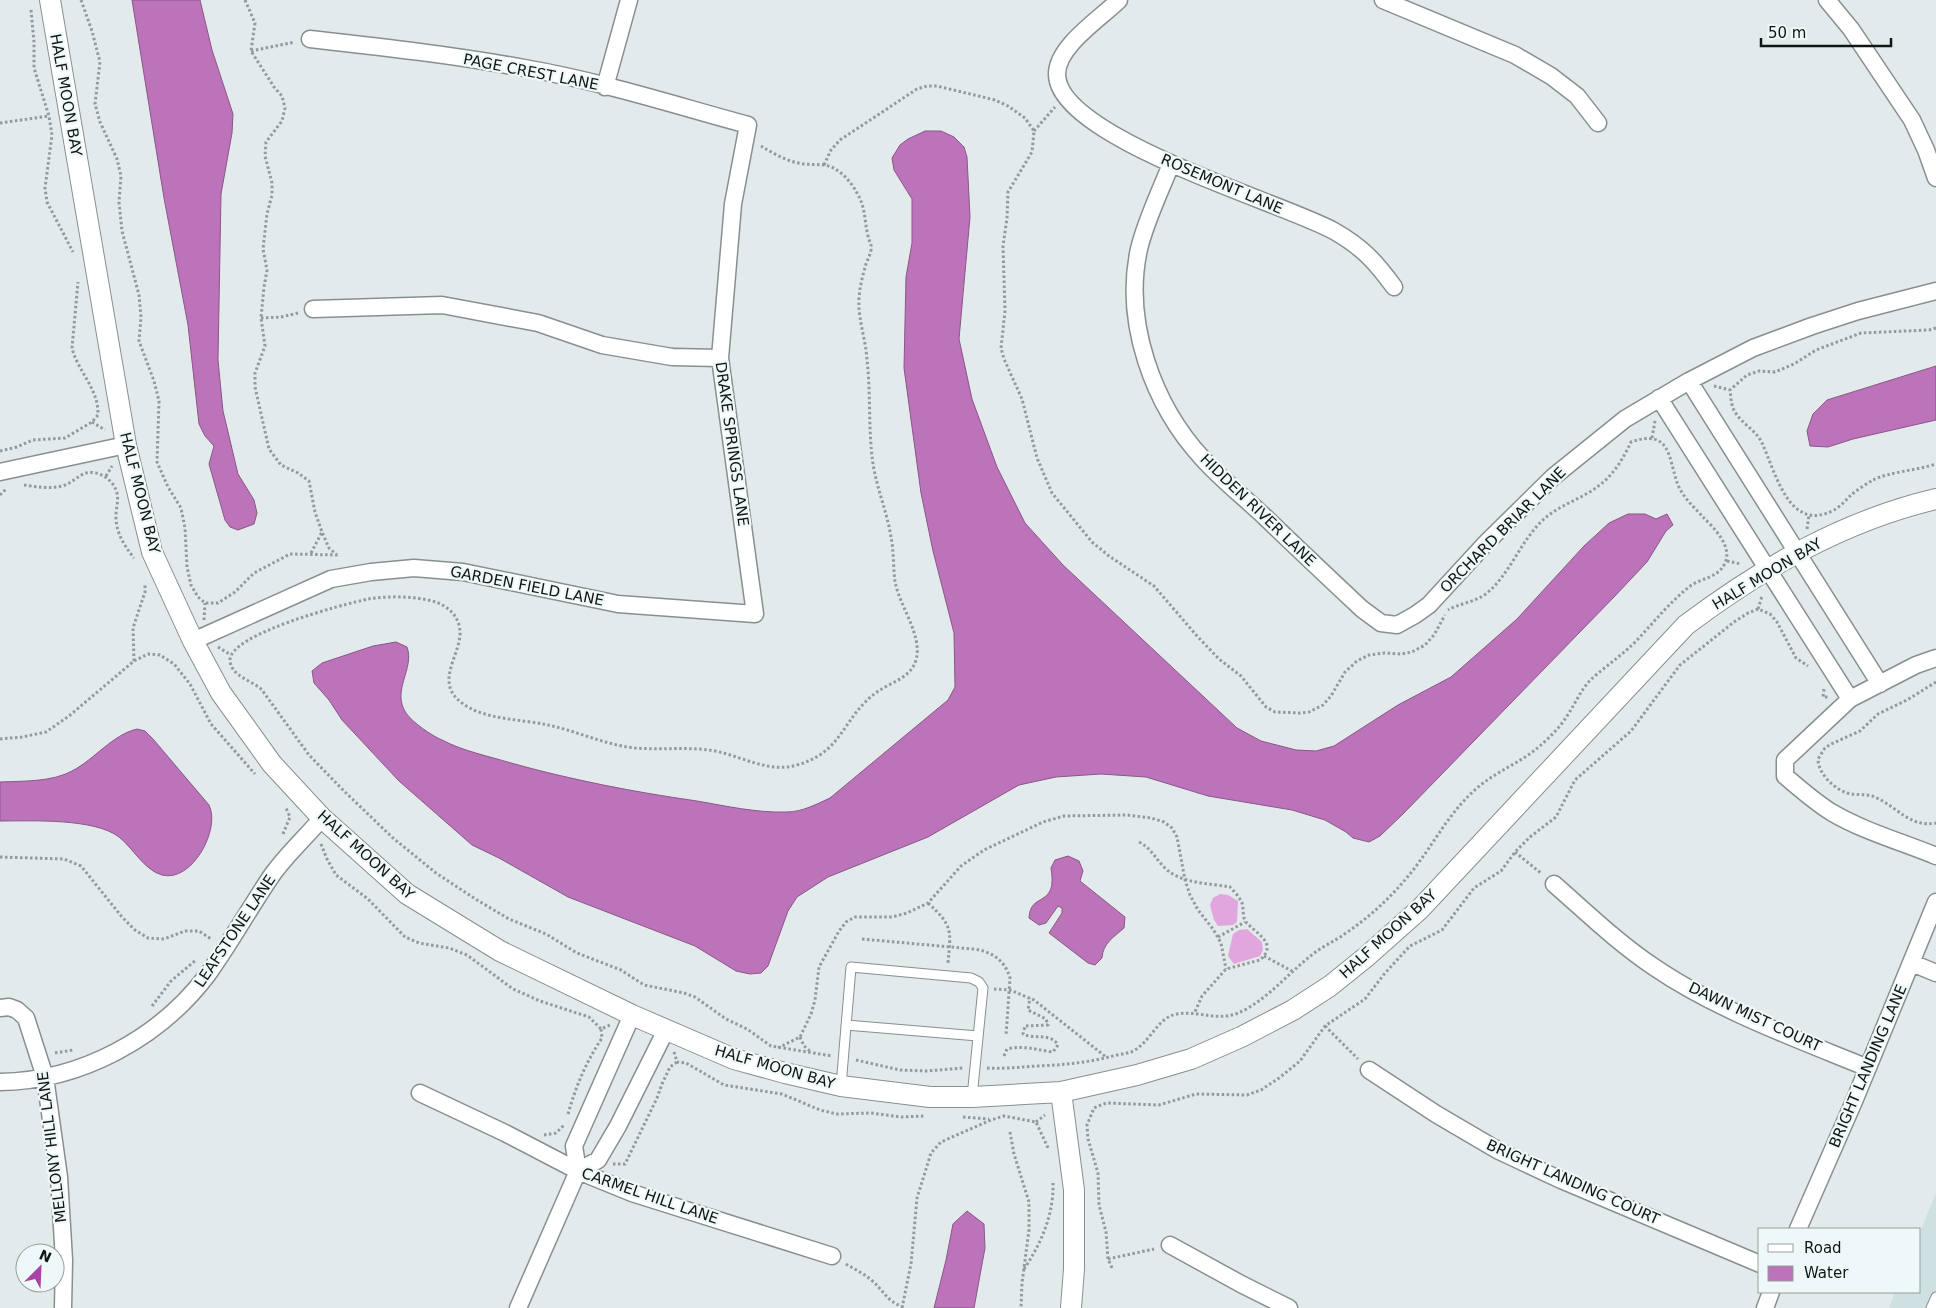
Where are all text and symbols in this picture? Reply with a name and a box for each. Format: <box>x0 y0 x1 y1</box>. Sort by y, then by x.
scale bar <box>1761 15 1891 47</box>
text: 50 m <box>1768 24 1806 42</box>
street label: HALF MOON BAY <box>46 32 86 159</box>
street label: PAGE CREST LANE <box>462 50 600 94</box>
street label: ROSEMONT LANE <box>1158 150 1286 218</box>
street label: DRAKE SPRINGS LANE <box>712 361 752 527</box>
street label: HALF MOON BAY <box>116 430 164 556</box>
street label: HIDDEN RIVER LANE <box>1196 450 1320 570</box>
street label: ORCHARD BRIAR LANE <box>1436 463 1570 597</box>
street label: HALF MOON BAY <box>1709 534 1826 614</box>
street label: GARDEN FIELD LANE <box>449 562 605 610</box>
street label: HALF MOON BAY <box>314 807 419 904</box>
street label: LEAFSTONE LANE <box>191 871 279 991</box>
street label: HALF MOON BAY <box>1336 885 1441 982</box>
street label: DAWN MIST COURT <box>1686 978 1825 1056</box>
street label: BRIGHT LANDING LANE <box>1825 982 1911 1150</box>
street label: HALF MOON BAY <box>713 1041 838 1093</box>
street label: MELLONY HILL LANE <box>34 1070 70 1224</box>
street label: BRIGHT LANDING COURT <box>1484 1136 1663 1229</box>
street label: CARMEL HILL LANE <box>579 1164 721 1228</box>
legend <box>1758 1228 1921 1293</box>
text: Road <box>1804 1239 1842 1257</box>
north arrow <box>15 1243 65 1293</box>
text: N <box>37 1246 54 1266</box>
text: Water <box>1804 1264 1849 1282</box>

